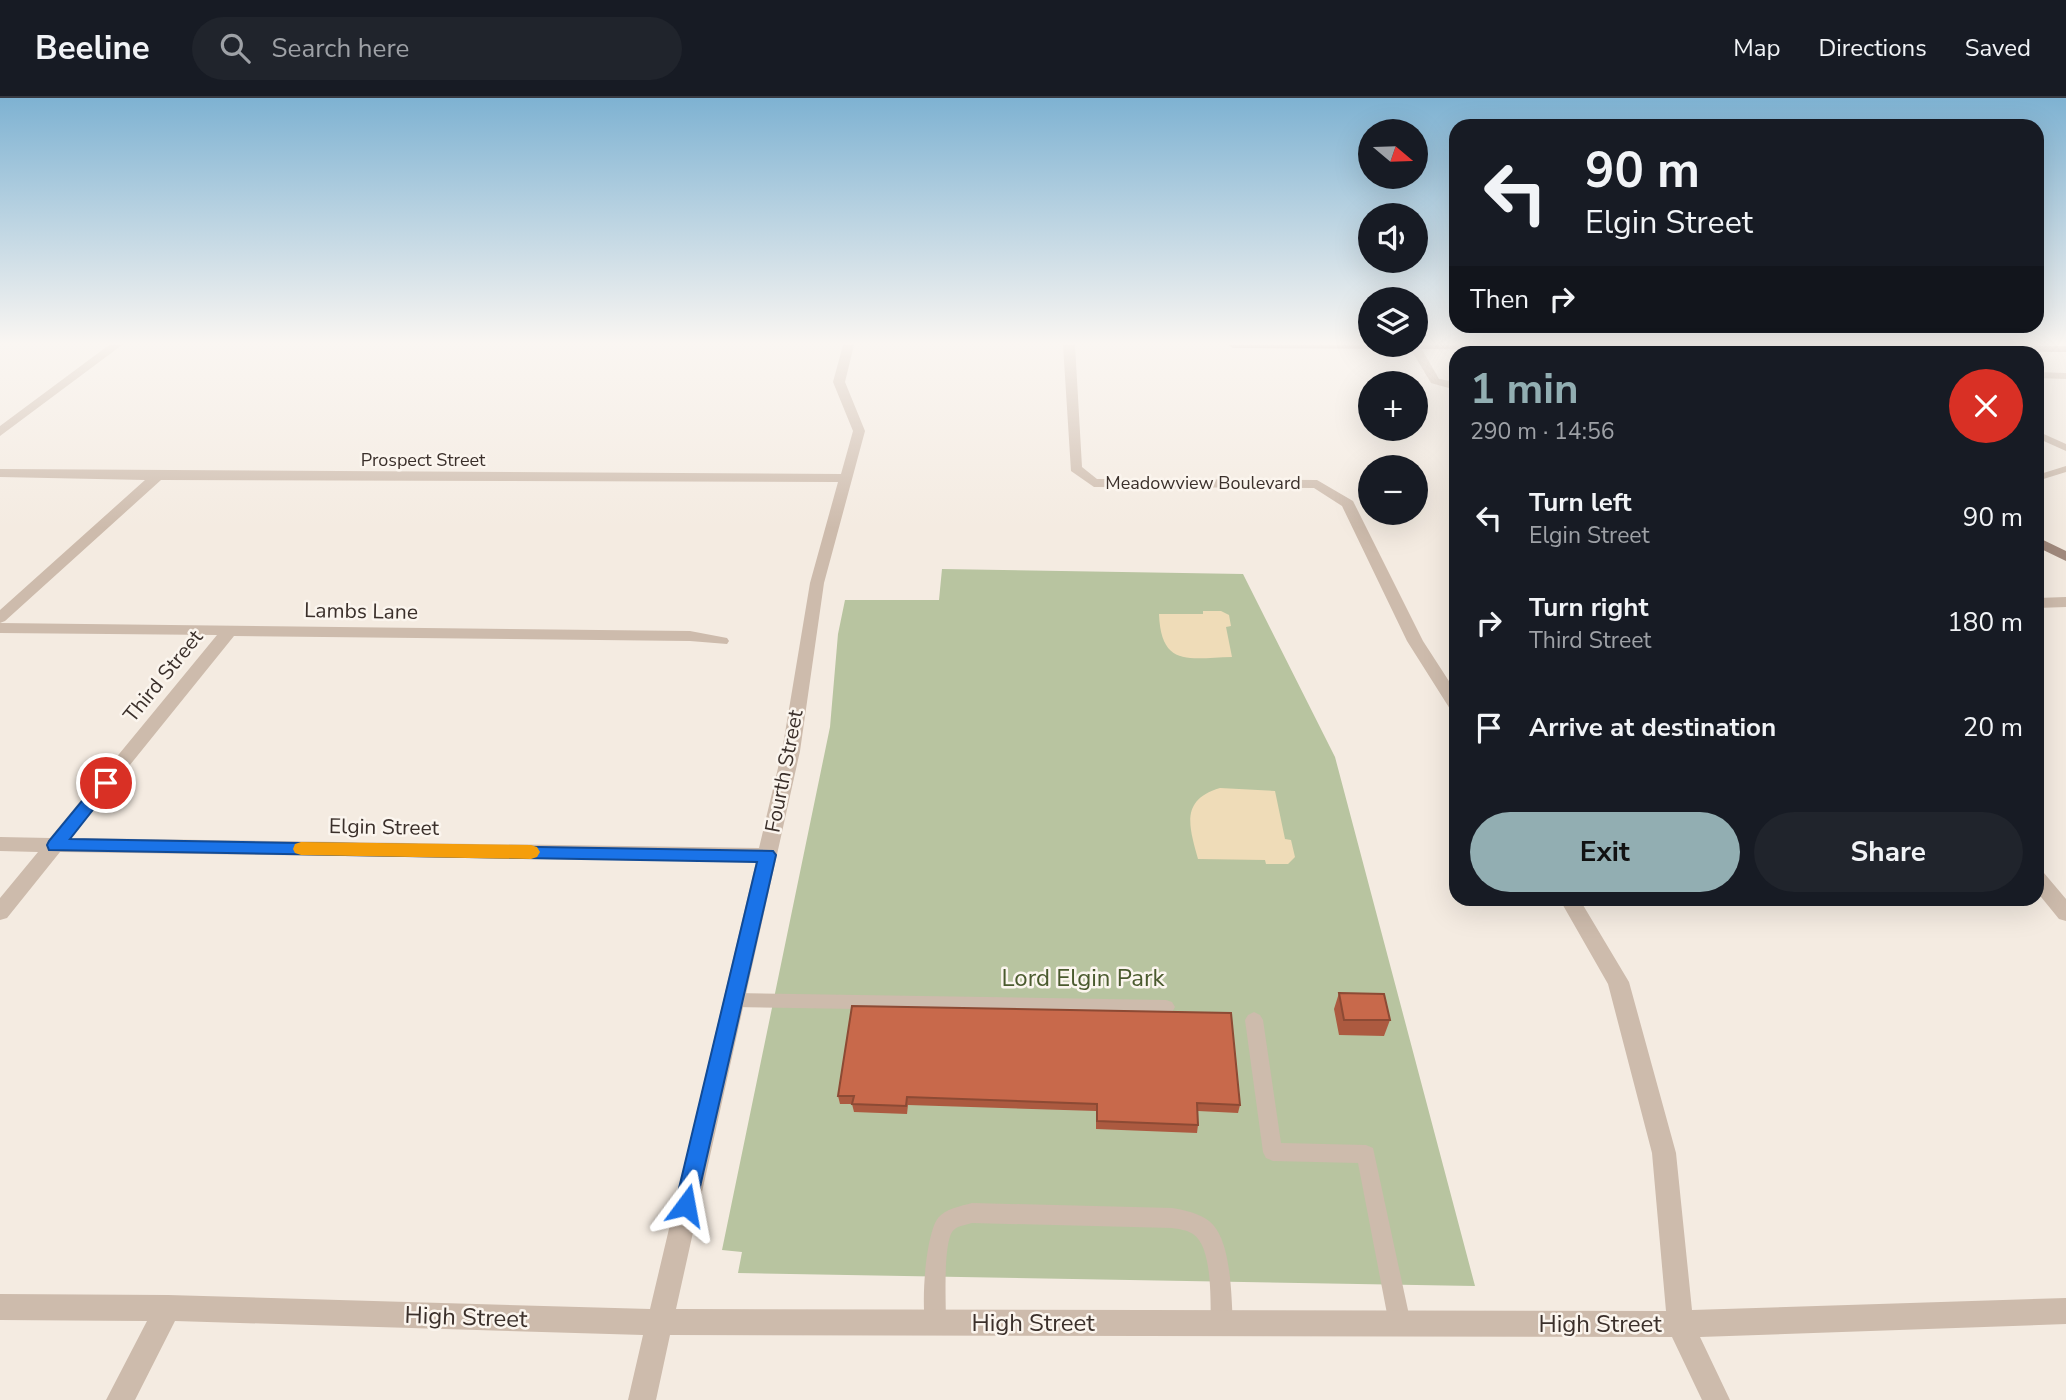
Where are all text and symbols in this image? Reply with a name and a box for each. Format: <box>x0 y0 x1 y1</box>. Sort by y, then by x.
search box <box>192 17 682 80</box>
text: Beeline <box>35 26 150 71</box>
icon: search <box>216 29 254 67</box>
text: Search here <box>272 31 409 66</box>
text: Map <box>1733 32 1780 64</box>
text: Directions <box>1818 32 1927 64</box>
text: Saved <box>1965 32 2031 64</box>
north arrow <box>1358 119 1428 189</box>
map controls <box>1358 119 1428 525</box>
text: 90 m <box>1585 137 1700 204</box>
icon: left <box>1470 147 1561 238</box>
text: Elgin Street <box>1585 201 1753 244</box>
button: sound <box>1358 203 1428 273</box>
icon: right <box>1543 280 1581 318</box>
text: Then <box>1470 282 1529 317</box>
button: layers <box>1358 287 1428 357</box>
text: 1 min <box>1470 361 1579 418</box>
button: close <box>1949 369 2023 443</box>
button: + <box>1358 371 1428 441</box>
text: 290 m · 14:56 <box>1470 416 1615 447</box>
street label: Prospect Street <box>361 448 486 472</box>
button: − <box>1358 455 1428 525</box>
street label: Meadowview Boulevard <box>1105 471 1301 495</box>
text: Turn left <box>1529 485 1632 520</box>
icon: left <box>1470 499 1508 537</box>
text: 90 m <box>1963 500 2023 535</box>
text: Elgin Street <box>1529 520 1650 551</box>
text: Turn right <box>1529 590 1648 625</box>
street label: Lambs Lane <box>304 596 418 626</box>
icon: right <box>1470 604 1508 642</box>
text: 180 m <box>1947 605 2023 640</box>
street label: Third Street <box>117 623 209 728</box>
text: Third Street <box>1529 625 1651 656</box>
street label: Fourth Street <box>758 707 810 835</box>
icon: arrive <box>1470 709 1508 747</box>
text: Arrive at destination <box>1529 710 1776 745</box>
text: 20 m <box>1963 710 2023 745</box>
pin <box>76 753 136 813</box>
icon: arrive <box>87 764 125 802</box>
street label: Elgin Street <box>329 812 440 842</box>
button: Exit <box>1470 812 1740 892</box>
button: Share <box>1754 812 2023 892</box>
park label: Lord Elgin Park <box>1001 962 1166 994</box>
position arrow <box>649 1168 723 1242</box>
street label: High Street <box>404 1299 529 1335</box>
street label: High Street <box>971 1307 1095 1339</box>
street label: High Street <box>1538 1308 1662 1340</box>

